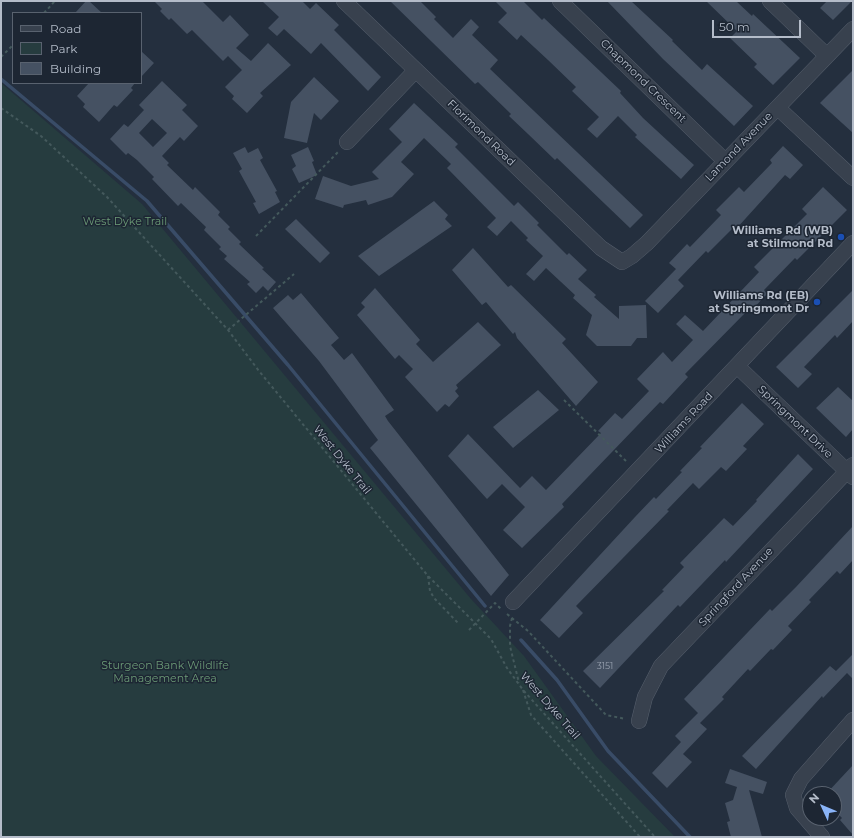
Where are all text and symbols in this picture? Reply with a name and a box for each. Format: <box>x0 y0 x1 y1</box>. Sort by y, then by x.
legend <box>12 12 142 84</box>
scale bar <box>714 12 803 38</box>
text: 50 m <box>719 19 750 34</box>
text: Road <box>50 21 81 36</box>
street label: Chapmond Crescent <box>597 37 689 125</box>
text: Park <box>50 41 77 56</box>
text: Building <box>50 61 101 76</box>
street label: Florimond Road <box>444 97 518 169</box>
street label: Lamond Avenue <box>703 110 775 184</box>
park label: West Dyke Trail <box>83 215 167 229</box>
place label: Williams Rd (WB) at Stilmond Rd <box>732 224 833 250</box>
marker: Williams Rd (WB) at Stilmond Rd <box>836 232 846 242</box>
place label: Williams Rd (EB) at Springmont Dr <box>708 289 809 315</box>
marker: Williams Rd (EB) at Springmont Dr <box>812 297 822 307</box>
street label: Springmont Drive <box>755 383 835 461</box>
street label: Williams Road <box>652 390 716 456</box>
street label: West Dyke Trail <box>310 423 374 497</box>
street label: Springford Avenue <box>696 545 776 629</box>
park label: Sturgeon Bank Wildlife Management Area <box>101 659 229 685</box>
house number: 3151 <box>597 661 613 671</box>
street label: West Dyke Trail <box>517 670 583 742</box>
north arrow <box>802 786 842 826</box>
text: N <box>806 790 822 806</box>

